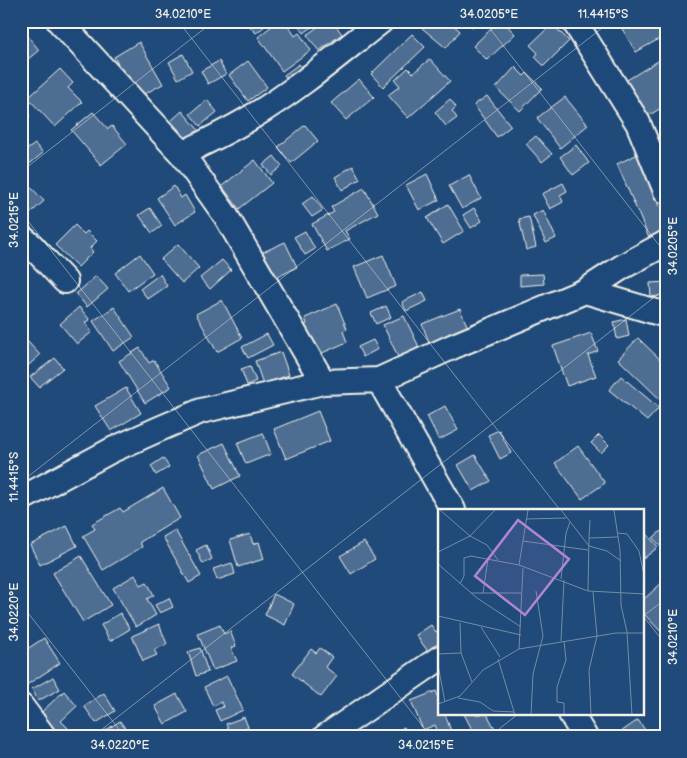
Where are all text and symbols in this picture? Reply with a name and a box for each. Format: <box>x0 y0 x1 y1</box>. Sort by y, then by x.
text: 34.0210°E <box>155 7 211 22</box>
text: 34.0205°E <box>460 7 518 22</box>
text: 11.4415°S <box>578 7 628 22</box>
text: 34.0215°E <box>7 192 22 248</box>
text: 34.0205°E <box>666 217 681 275</box>
text: 11.4415°S <box>7 452 22 502</box>
inset map <box>438 509 644 716</box>
text: 34.0220°E <box>7 583 22 641</box>
text: 34.0210°E <box>666 609 681 665</box>
text: 34.0220°E <box>91 738 149 753</box>
text: 34.0215°E <box>398 738 454 753</box>

